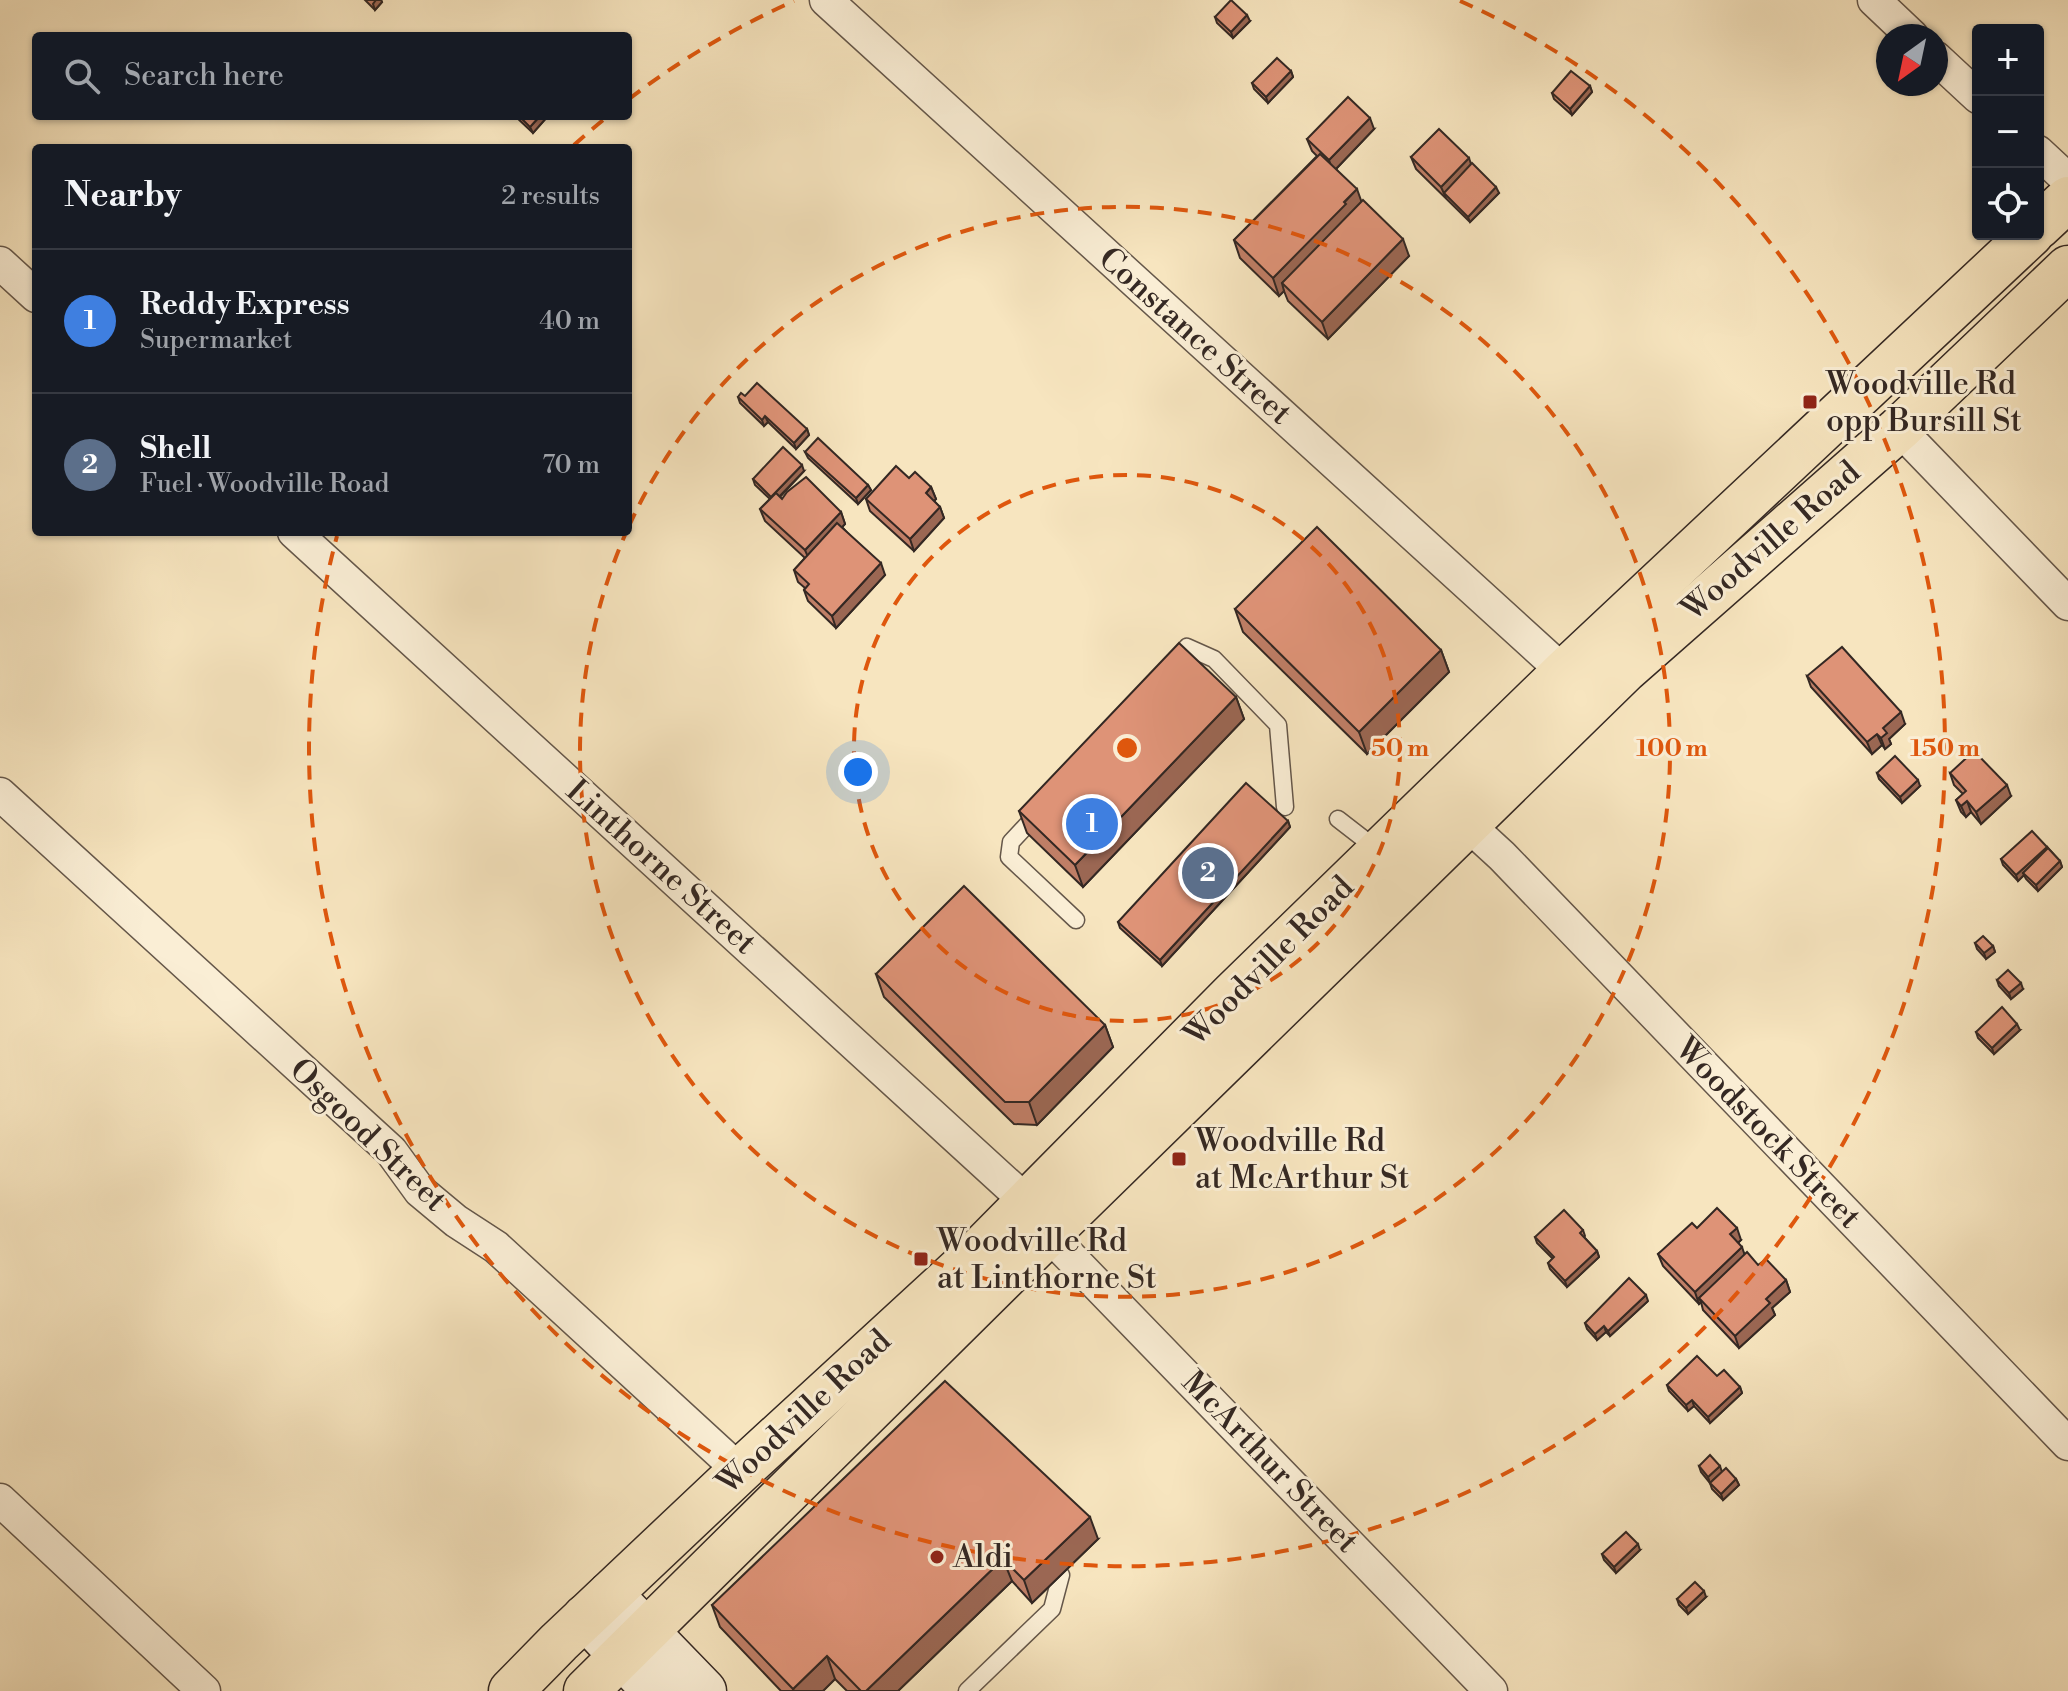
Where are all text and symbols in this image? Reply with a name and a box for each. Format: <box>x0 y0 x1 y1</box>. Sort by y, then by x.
north arrow <box>1876 24 1948 96</box>
map controls <box>1972 24 2044 240</box>
button: + <box>1972 24 2044 96</box>
search box <box>32 32 632 120</box>
icon: search <box>60 54 104 98</box>
text: Search here <box>124 57 284 95</box>
button: − <box>1972 96 2044 168</box>
button: locate <box>1972 168 2044 240</box>
text: Nearby <box>64 175 182 217</box>
text: 2 results <box>501 180 600 212</box>
street label: Constance Street <box>1090 239 1300 433</box>
text: Reddy Express <box>140 286 350 324</box>
text: 1 <box>84 305 96 337</box>
text: 40 m <box>539 305 600 337</box>
text: Supermarket <box>140 324 292 356</box>
place label: Woodville Rd opp Bursill St <box>1825 364 2022 441</box>
marker: Woodville Rd opp Bursill St <box>1801 393 1819 411</box>
text: Shell <box>140 430 212 468</box>
text: 2 <box>82 449 98 481</box>
text: 70 m <box>542 449 600 481</box>
street label: Woodville Road <box>1673 452 1869 630</box>
text: Fuel · Woodville Road <box>140 468 389 500</box>
centre of rings <box>1113 734 1141 762</box>
text: 50 m <box>1371 734 1429 764</box>
text: 100 m <box>1636 734 1708 764</box>
text: 150 m <box>1910 734 1980 764</box>
your location <box>838 752 878 792</box>
street label: Linthorne Street <box>557 771 765 963</box>
pin: 1 <box>1066 794 1118 854</box>
pin: 2 <box>1182 843 1234 903</box>
street label: Woodville Road <box>1175 868 1362 1055</box>
street label: Woodstock Street <box>1666 1028 1869 1237</box>
street label: Osgood Street <box>281 1050 455 1220</box>
place label: Woodville Rd at McArthur St <box>1194 1121 1409 1198</box>
marker: Woodville Rd at McArthur St <box>1170 1150 1188 1168</box>
place label: Woodville Rd at Linthorne St <box>936 1221 1157 1298</box>
marker: Woodville Rd at Linthorne St <box>912 1250 930 1268</box>
street label: Woodville Road <box>708 1321 899 1504</box>
street label: McArthur Street <box>1173 1363 1367 1561</box>
place label: Aldi <box>952 1537 1013 1577</box>
marker: Aldi <box>928 1548 946 1566</box>

